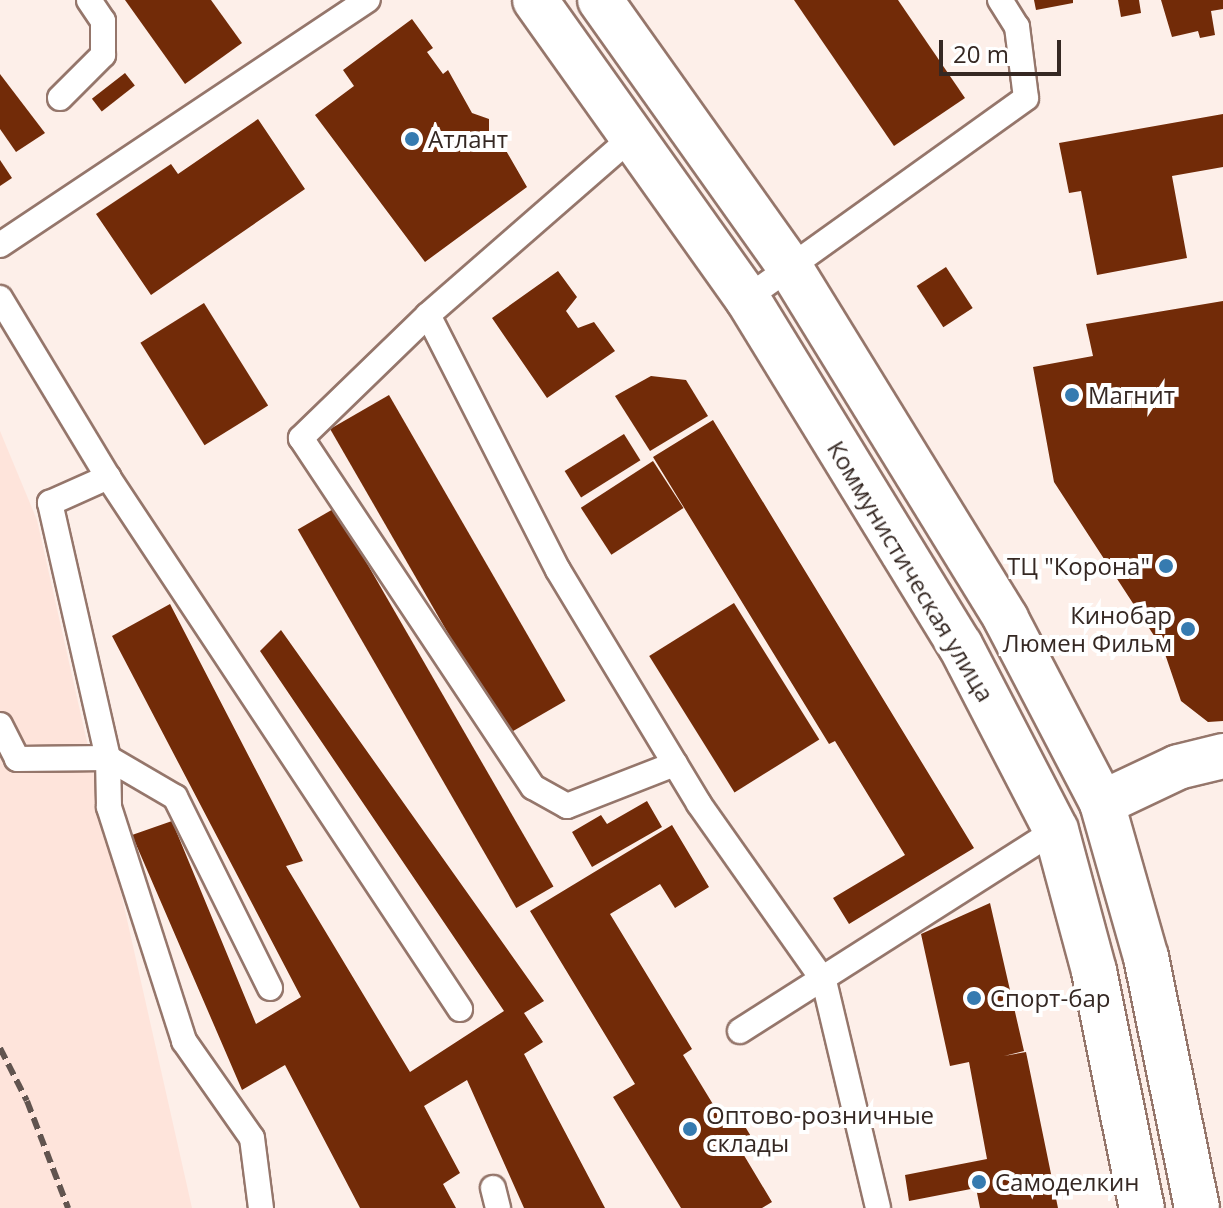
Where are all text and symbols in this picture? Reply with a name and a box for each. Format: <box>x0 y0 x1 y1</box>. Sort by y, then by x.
scale bar <box>943 24 1065 74</box>
text: 20 m <box>953 37 1009 70</box>
place label: Атлант <box>428 125 508 153</box>
marker: Атлант <box>403 130 421 148</box>
place label: Магнит <box>1088 381 1175 409</box>
marker: Магнит <box>1063 386 1081 404</box>
street label: Коммунистическая улица <box>822 435 1000 707</box>
place label: ТЦ "Корона" <box>1007 552 1150 580</box>
marker: ТЦ "Корона" <box>1157 557 1175 575</box>
place label: Кинобар Люмен Фильм <box>1003 601 1172 657</box>
marker: Кинобар Люмен Фильм <box>1179 620 1197 638</box>
place label: Спорт-бар <box>990 984 1110 1012</box>
marker: Спорт-бар <box>965 989 983 1007</box>
place label: Оптово-розничные склады <box>706 1101 934 1157</box>
marker: Оптово-розничные склады <box>681 1120 699 1138</box>
place label: Самоделкин <box>995 1168 1139 1196</box>
marker: Самоделкин <box>970 1173 988 1191</box>

